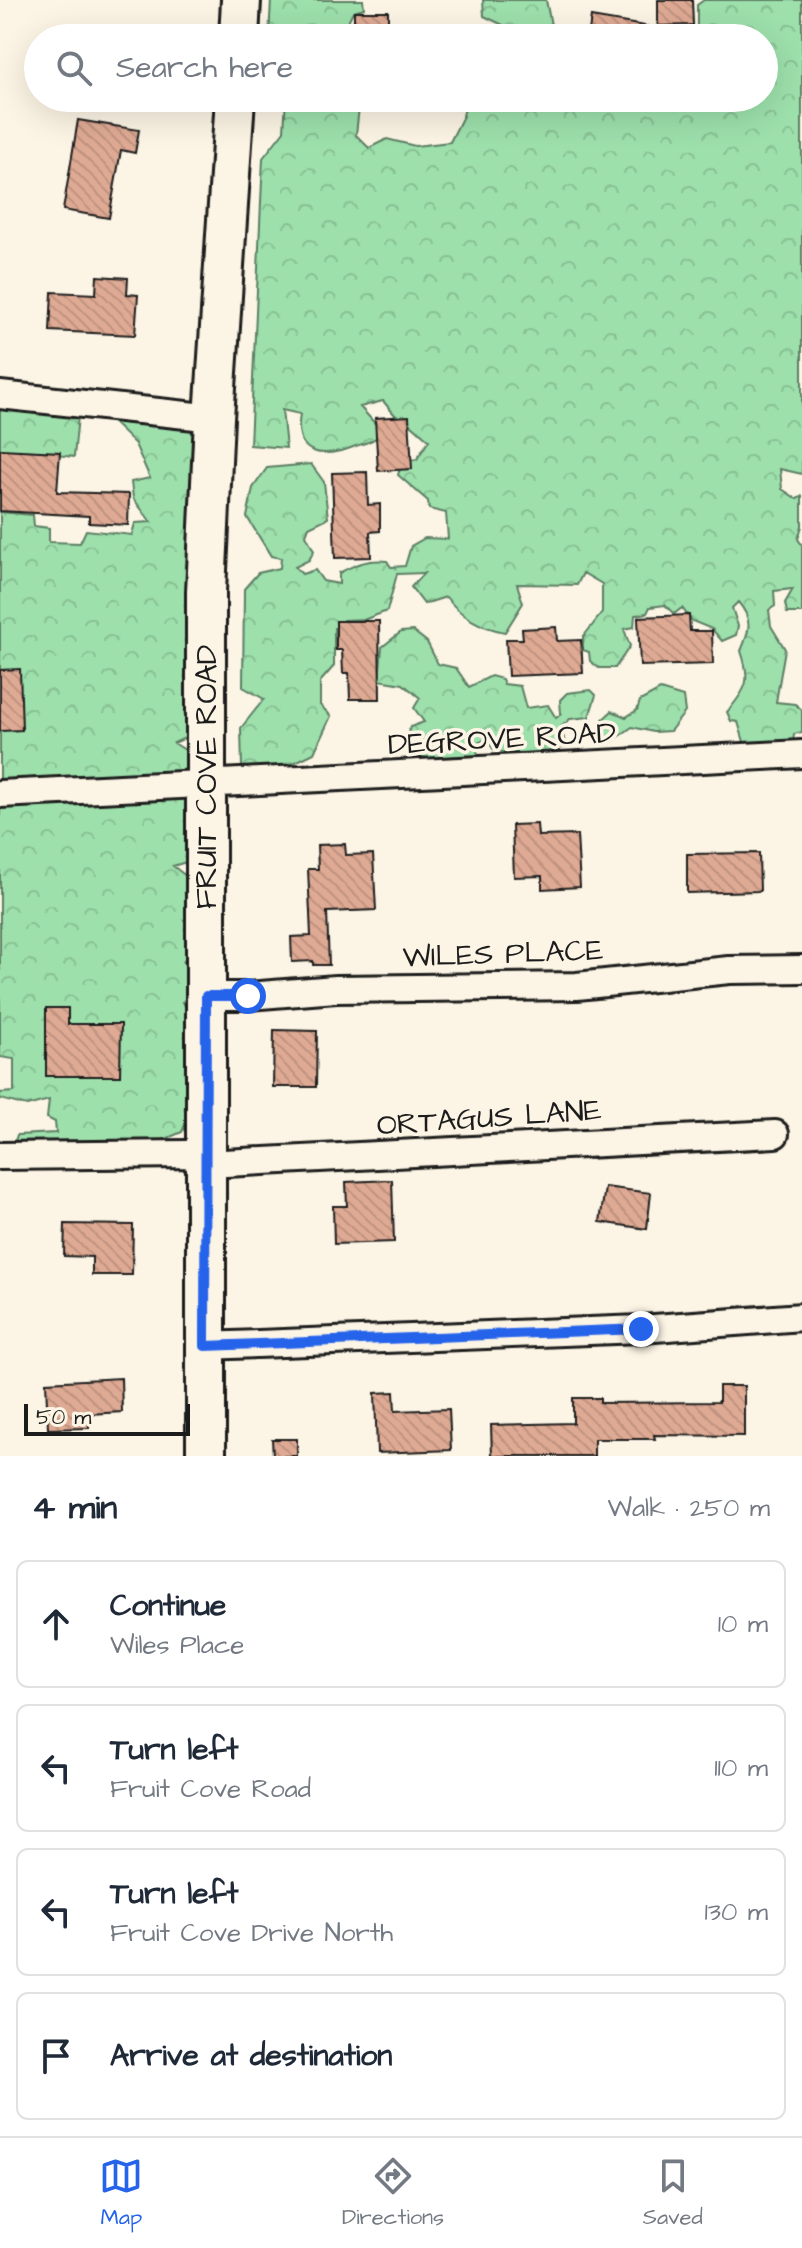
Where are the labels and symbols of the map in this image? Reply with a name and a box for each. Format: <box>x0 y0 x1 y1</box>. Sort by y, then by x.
street label: FRUIT COVE ROAD <box>186 645 228 909</box>
street label: DEGROVE ROAD <box>387 712 617 766</box>
street label: WILES PLACE <box>402 930 604 978</box>
route start <box>230 978 266 1014</box>
street label: ORTAGUS LANE <box>375 1089 603 1147</box>
route end <box>623 1311 659 1347</box>
scale bar <box>24 1400 190 1436</box>

